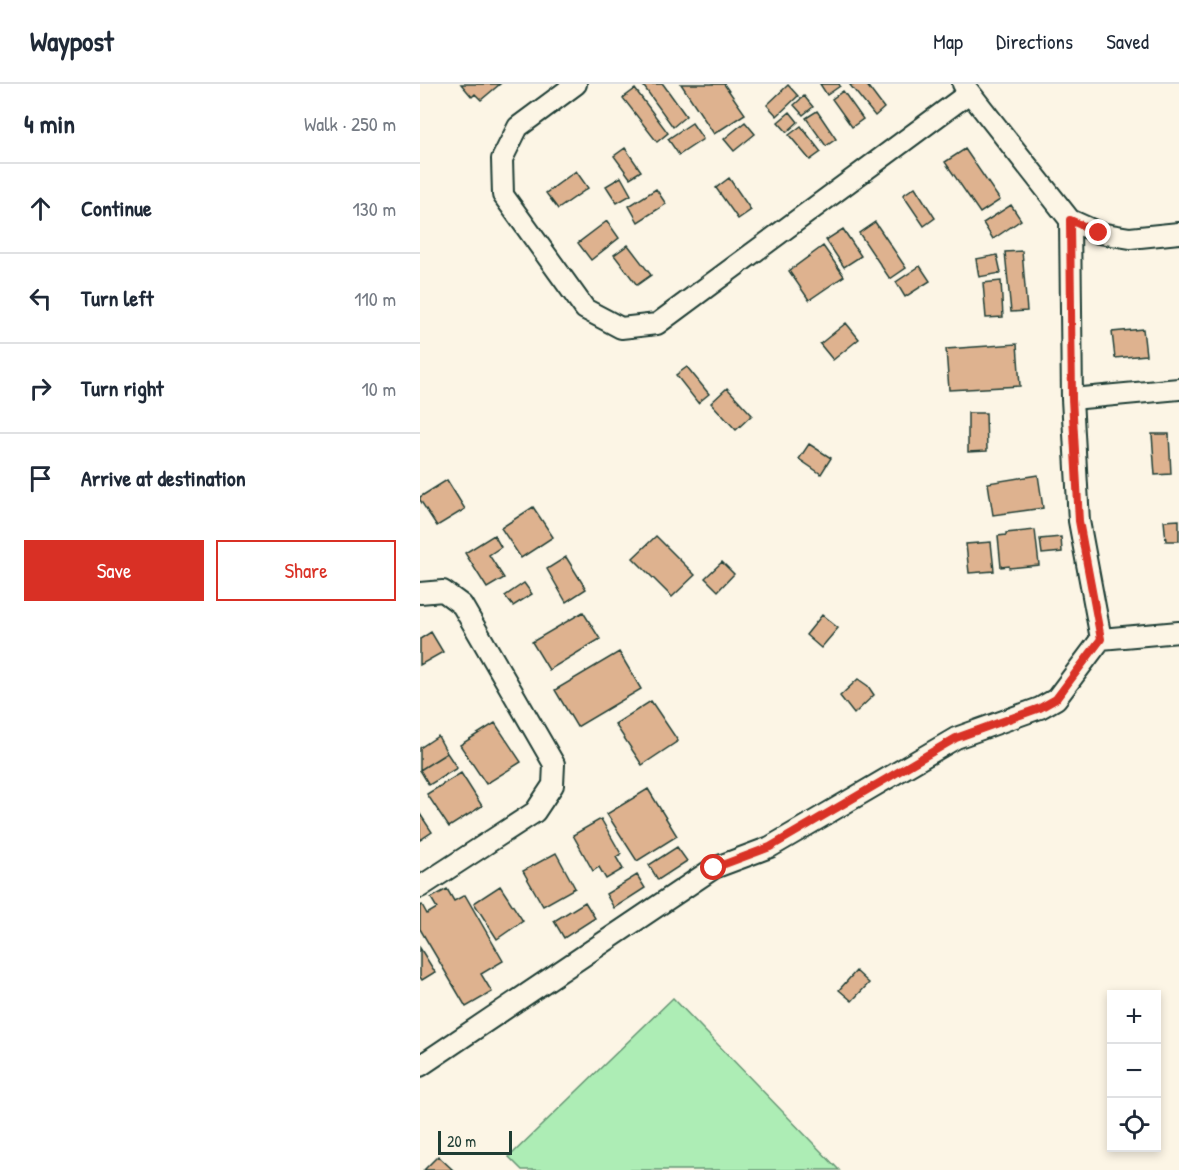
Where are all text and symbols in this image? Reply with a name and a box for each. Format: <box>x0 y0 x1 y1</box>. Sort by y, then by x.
text: Waypost <box>30 22 114 60</box>
text: Map <box>933 27 963 56</box>
text: Directions <box>996 27 1073 56</box>
text: Saved <box>1106 27 1149 56</box>
text: 4 min <box>24 106 75 141</box>
text: Walk · 250 m <box>304 110 396 137</box>
icon: ahead <box>24 192 57 225</box>
text: Continue <box>81 193 152 223</box>
text: 130 m <box>353 195 396 222</box>
route end <box>1085 219 1111 245</box>
icon: left <box>24 282 57 315</box>
text: Turn left <box>81 283 154 313</box>
text: 110 m <box>354 285 396 312</box>
icon: right <box>24 372 57 405</box>
text: Turn right <box>81 373 164 403</box>
text: 10 m <box>362 375 396 402</box>
icon: arrive <box>24 462 57 495</box>
text: Arrive at destination <box>81 463 246 493</box>
button: Save <box>24 540 204 601</box>
button: Share <box>216 540 396 601</box>
route start <box>700 854 726 880</box>
map controls <box>1107 990 1161 1152</box>
button: + <box>1107 990 1161 1044</box>
button: − <box>1107 1044 1161 1098</box>
button: locate <box>1107 1098 1161 1152</box>
scale bar <box>438 1128 512 1156</box>
text: 20 m <box>447 1130 476 1152</box>

